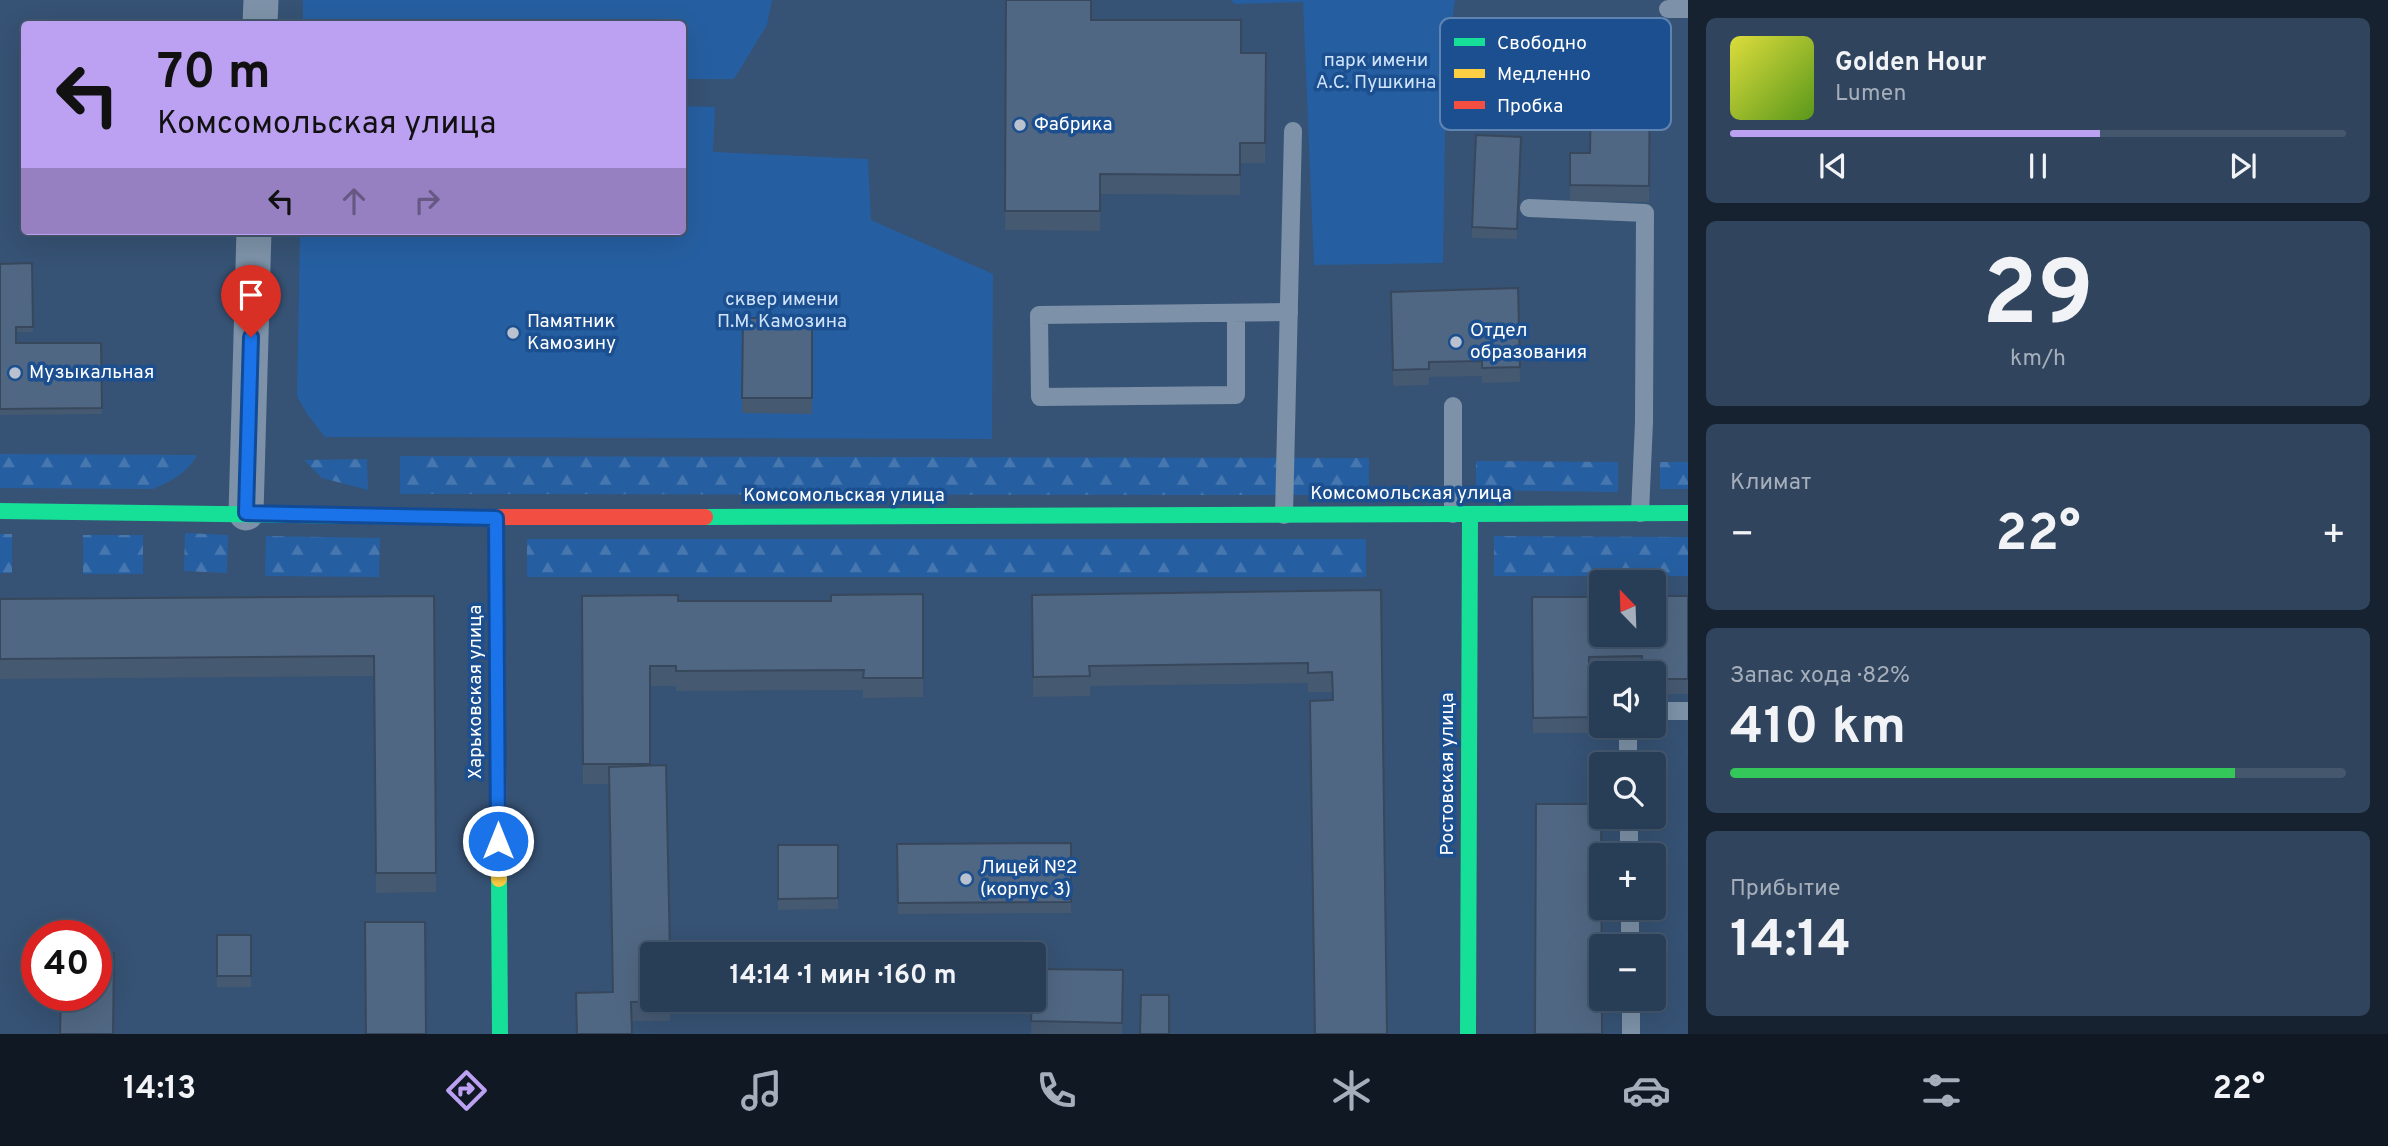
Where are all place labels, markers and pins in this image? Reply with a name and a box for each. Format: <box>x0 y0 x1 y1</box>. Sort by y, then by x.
place label: Фабрика <box>1034 113 1113 137</box>
marker: Фабрика <box>1012 117 1028 133</box>
pin <box>221 265 281 337</box>
place label: Памятник Камозину <box>527 310 616 356</box>
place label: Отдел образования <box>1470 319 1587 365</box>
marker: Памятник Камозину <box>505 325 521 341</box>
marker: Отдел образования <box>1448 334 1464 350</box>
place label: Музыкальная <box>29 361 154 385</box>
marker: Музыкальная <box>7 365 23 381</box>
place label: Лицей №2 (корпус 3) <box>980 856 1078 902</box>
marker: Лицей №2 (корпус 3) <box>958 871 974 887</box>

